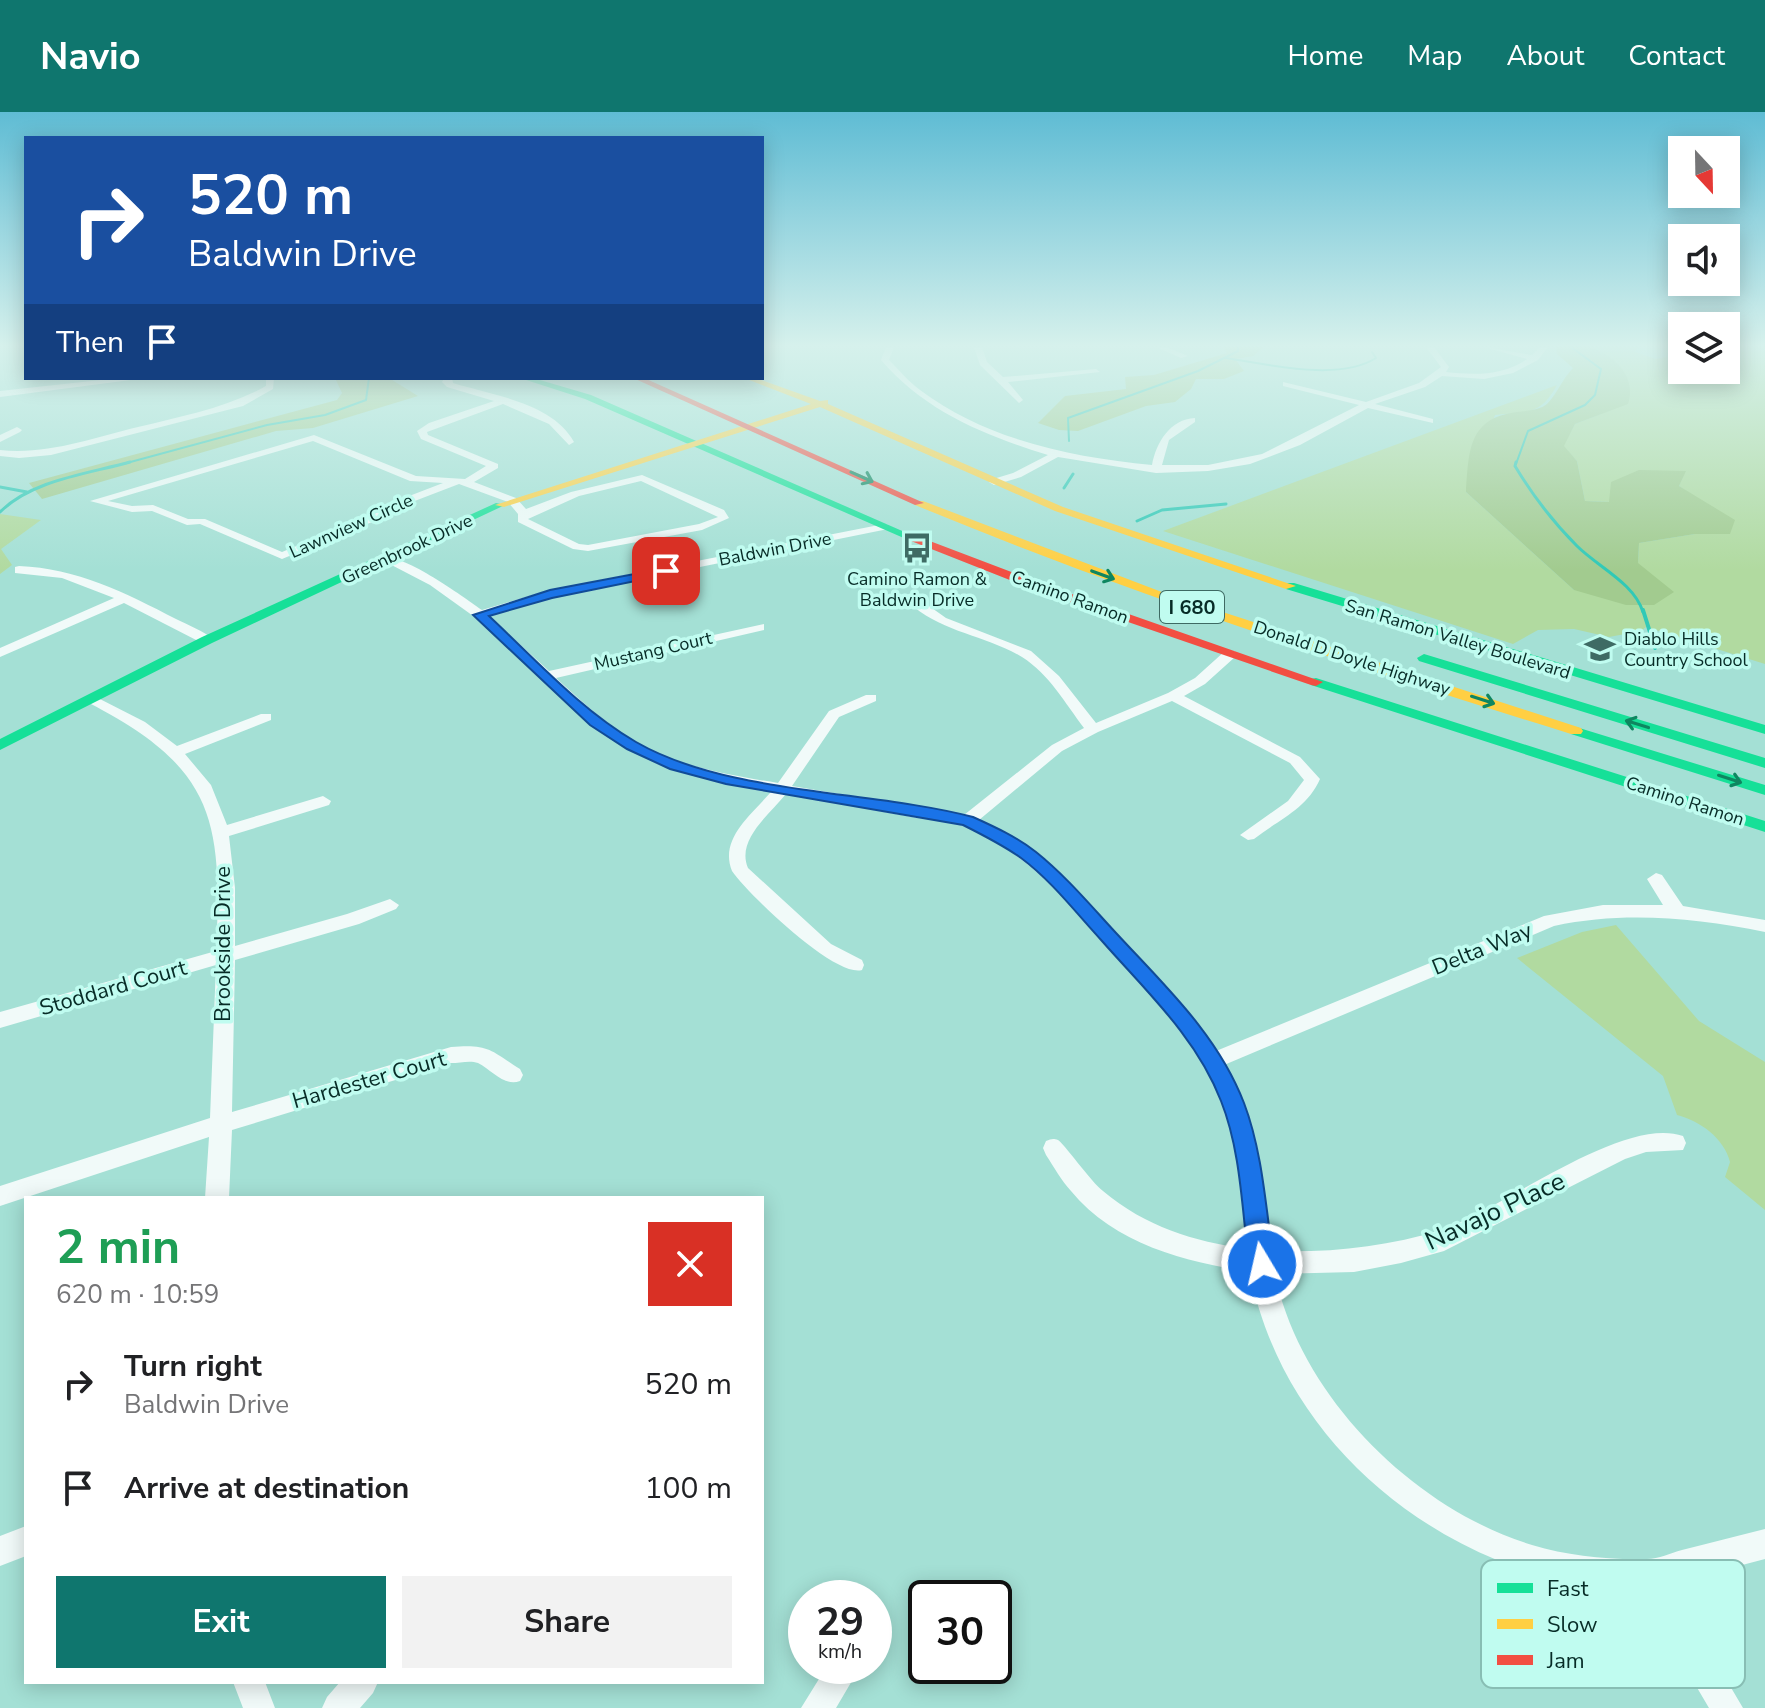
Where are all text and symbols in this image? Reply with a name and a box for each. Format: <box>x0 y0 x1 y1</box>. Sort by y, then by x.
text: Navio <box>40 31 141 82</box>
text: Home <box>1288 37 1363 75</box>
text: Map <box>1407 37 1462 75</box>
text: About <box>1506 37 1584 75</box>
text: Contact <box>1628 37 1725 75</box>
north arrow <box>1668 136 1740 208</box>
map controls <box>1668 136 1740 384</box>
text: 520 m <box>188 157 353 234</box>
icon: right <box>56 168 160 272</box>
button: sound <box>1668 224 1740 296</box>
text: Baldwin Drive <box>188 230 417 279</box>
button: layers <box>1668 312 1740 384</box>
icon: arrive <box>140 320 184 364</box>
text: Then <box>56 322 124 363</box>
one-way arrow <box>849 471 874 486</box>
street label: Lawnview Circle <box>285 488 417 564</box>
street label: Greenbrook Drive <box>338 508 476 590</box>
street label: Baldwin Drive <box>717 526 833 572</box>
bus stop icon: Camino Ramon & Baldwin Drive <box>900 531 934 565</box>
pin <box>632 537 700 605</box>
icon: arrive <box>644 549 688 593</box>
street label: Camino Ramon <box>1008 565 1132 629</box>
place label: Camino Ramon & Baldwin Drive <box>847 567 988 612</box>
one-way arrow <box>1090 569 1114 583</box>
road number: I 680 <box>1160 591 1224 623</box>
street label: San Ramon Valley Boulevard <box>1342 593 1574 685</box>
street label: Donald D Doyle Highway <box>1251 615 1454 701</box>
street label: Mustang Court <box>592 626 715 676</box>
place label: Diablo Hills Country School <box>1624 627 1749 672</box>
school or university icon: Diablo Hills Country School <box>1583 632 1617 666</box>
one-way arrow <box>1469 693 1495 708</box>
one-way arrow <box>1625 716 1650 730</box>
street label: Camino Ramon <box>1623 771 1747 831</box>
one-way arrow <box>1718 772 1743 787</box>
street label: Brookside Drive <box>208 866 238 1022</box>
street label: Delta Way <box>1428 915 1537 983</box>
street label: Stoddard Court <box>36 953 190 1023</box>
street label: Hardester Court <box>289 1044 450 1116</box>
street label: Navajo Place <box>1419 1163 1571 1259</box>
text: 2 min <box>56 1214 180 1280</box>
button: close <box>648 1222 732 1306</box>
position arrow <box>1220 1222 1304 1306</box>
text: 620 m · 10:59 <box>56 1277 219 1312</box>
text: Turn right <box>124 1346 262 1387</box>
icon: right <box>56 1362 100 1406</box>
text: 520 m <box>645 1364 732 1405</box>
text: Baldwin Drive <box>124 1387 289 1422</box>
icon: arrive <box>56 1466 100 1510</box>
text: Arrive at destination <box>124 1468 409 1509</box>
text: 100 m <box>645 1468 732 1509</box>
legend <box>1481 1560 1745 1688</box>
text: Fast <box>1547 1574 1589 1604</box>
button: Exit <box>56 1576 386 1668</box>
button: Share <box>402 1576 732 1668</box>
speed limit sign: 30 <box>908 1580 1012 1684</box>
text: 29 <box>816 1595 864 1649</box>
text: Slow <box>1547 1610 1598 1640</box>
text: km/h <box>818 1638 862 1665</box>
text: Jam <box>1546 1646 1585 1676</box>

